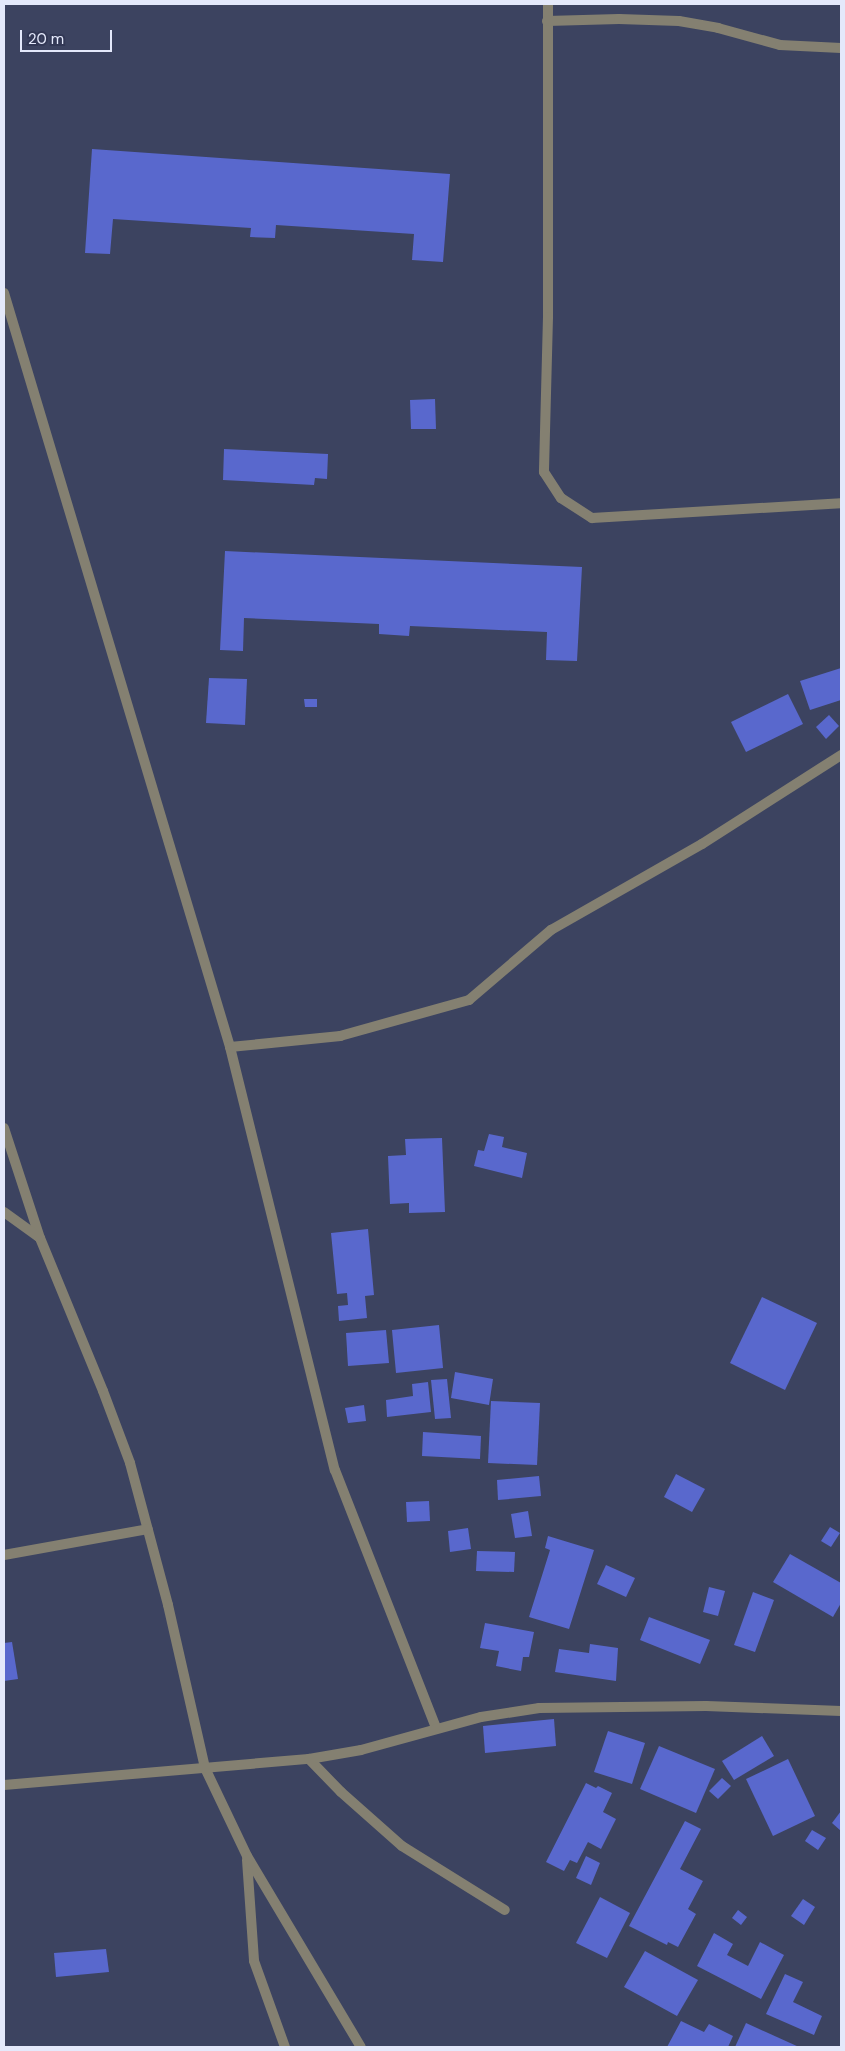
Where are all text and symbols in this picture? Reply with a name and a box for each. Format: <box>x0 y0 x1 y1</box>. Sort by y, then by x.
scale bar <box>22 20 115 52</box>
text: 20 m <box>28 29 64 49</box>

